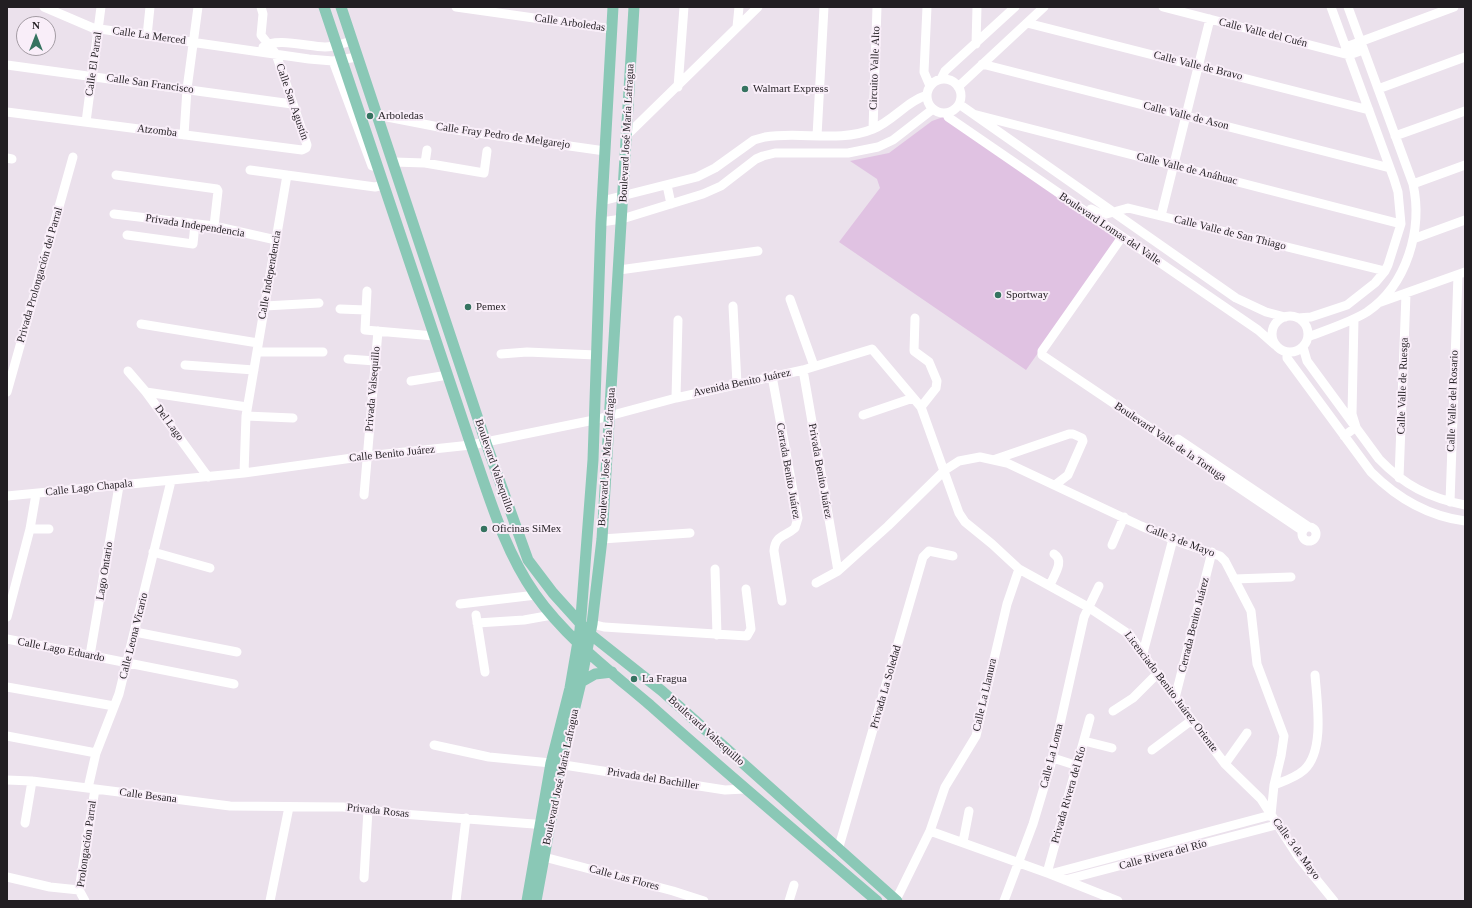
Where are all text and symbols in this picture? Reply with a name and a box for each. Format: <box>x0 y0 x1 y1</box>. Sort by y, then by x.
street label: Calle Arboledas <box>534 12 606 34</box>
north arrow <box>16 16 56 56</box>
street label: Calle Valle del Cuén <box>1217 16 1309 50</box>
text: N <box>32 19 40 31</box>
street label: Calle La Merced <box>111 24 187 48</box>
street label: Circuito Valle Alto <box>867 26 883 110</box>
street label: Calle El Parral <box>83 31 105 97</box>
street label: Calle Valle de Bravo <box>1152 49 1244 83</box>
street label: Calle San Agustín <box>273 62 311 142</box>
street label: Boulevard José María Lafragua <box>617 63 637 203</box>
street label: Calle San Francisco <box>106 71 194 97</box>
place label: Walmart Express <box>753 82 828 96</box>
marker: Walmart Express <box>740 84 750 94</box>
street label: Calle Valle de Ason <box>1142 99 1230 133</box>
place label: Arboledas <box>378 109 423 123</box>
marker: Arboledas <box>365 111 375 121</box>
street label: Calle Fray Pedro de Melgarejo <box>435 120 571 152</box>
street label: Atzomba <box>136 122 178 140</box>
street label: Calle Valle de Anáhuac <box>1135 150 1239 188</box>
street label: Boulevard Lomas del Valle <box>1057 190 1163 268</box>
street label: Privada Prolongación del Parral <box>14 206 66 344</box>
street label: Privada Independencia <box>144 212 246 240</box>
street label: Calle Valle de San Thiago <box>1173 213 1287 253</box>
street label: Calle Independencia <box>256 229 284 321</box>
place label: Sportway <box>1006 288 1048 302</box>
marker: Sportway <box>993 290 1003 300</box>
place label: Pemex <box>476 300 506 314</box>
marker: Pemex <box>463 302 473 312</box>
street label: Calle Valle de Ruesga <box>1395 337 1411 435</box>
street label: Privada Valsequillo <box>363 346 383 432</box>
street label: Calle Valle del Rosario <box>1445 350 1461 452</box>
street label: Avenida Benito Juárez <box>692 366 792 400</box>
street label: Boulevard José María Lafragua <box>596 387 618 527</box>
street label: Boulevard Valle de la Tortuga <box>1112 400 1228 484</box>
street label: Del Lago <box>152 402 186 444</box>
street label: Boulevard Valsequillo <box>472 417 516 515</box>
street label: Cerrada Benito Juárez <box>773 422 803 520</box>
street label: Privada Benito Juárez <box>805 422 835 520</box>
street label: Calle Benito Juárez <box>348 443 436 465</box>
street label: Calle Lago Chapala <box>45 477 133 499</box>
place label: Oficinas SiMex <box>492 522 561 536</box>
street label: Calle 3 de Mayo <box>1144 522 1216 560</box>
marker: Oficinas SiMex <box>479 524 489 534</box>
street label: Lago Ontario <box>94 541 116 601</box>
street label: Cerrada Benito Juárez <box>1176 576 1212 674</box>
street label: Calle Leona Vicario <box>117 591 151 681</box>
street label: Licenciado Benito Juárez Oriente <box>1121 629 1221 755</box>
street label: Calle Lago Eduardo <box>16 635 106 665</box>
street label: Privada La Soledad <box>868 644 904 730</box>
street label: Calle La Llanura <box>970 657 1000 733</box>
place label: La Fragua <box>642 672 687 686</box>
marker: La Fragua <box>629 674 639 684</box>
street label: Boulevard Valsequillo <box>665 693 747 769</box>
street label: Boulevard José María Lafragua <box>540 708 582 846</box>
street label: Calle La Loma <box>1038 722 1066 790</box>
street label: Privada Rivera del Río <box>1049 745 1089 845</box>
street label: Privada del Bachiller <box>606 765 700 793</box>
street label: Calle Besana <box>119 786 177 806</box>
street label: Prolongación Parral <box>74 800 100 888</box>
street label: Privada Rosas <box>346 801 410 821</box>
street label: Calle 3 de Mayo <box>1269 816 1323 882</box>
street label: Calle Rivera del Río <box>1118 837 1208 873</box>
street label: Calle Las Flores <box>587 862 661 894</box>

